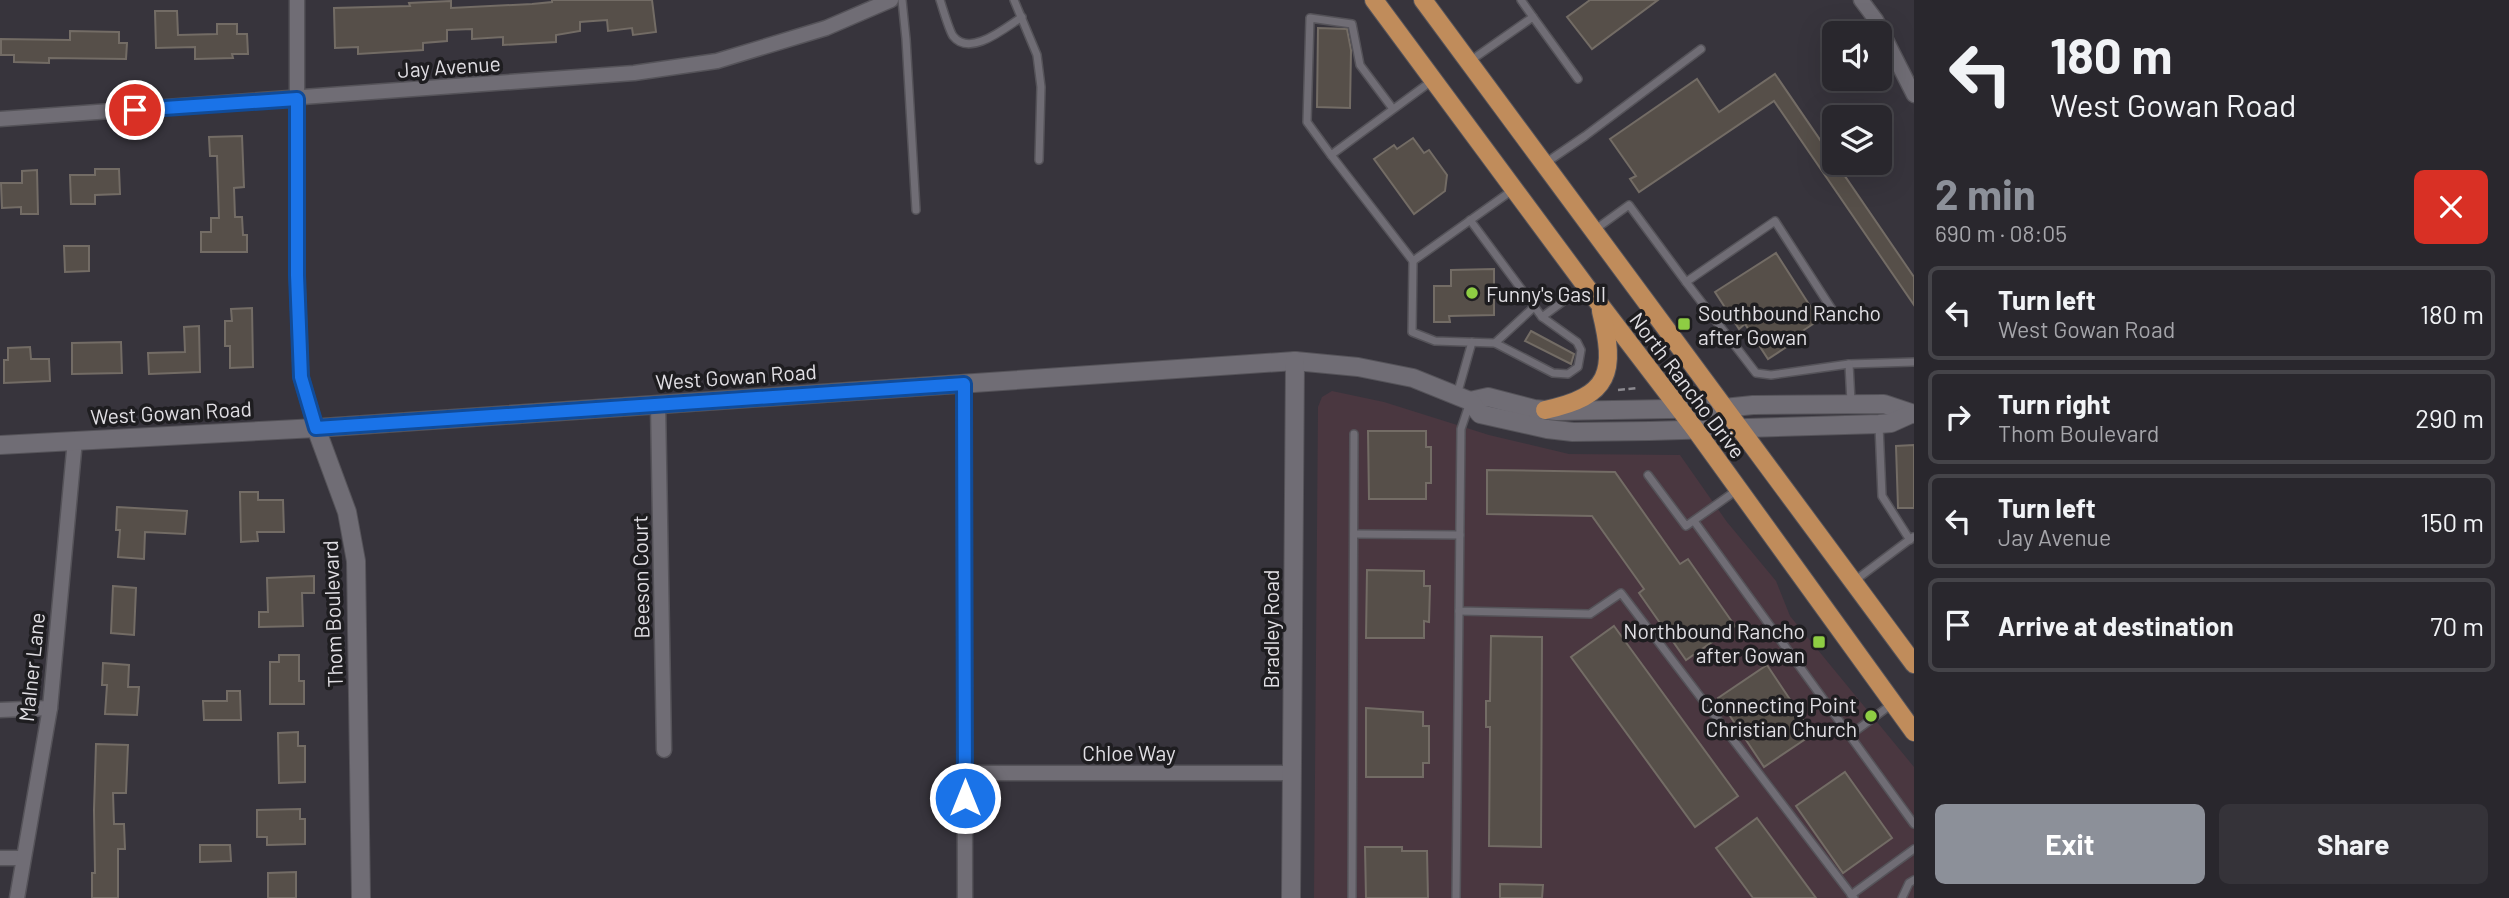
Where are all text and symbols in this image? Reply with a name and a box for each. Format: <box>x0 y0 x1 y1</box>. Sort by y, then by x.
map controls <box>1822 21 1892 175</box>
button: sound <box>1822 21 1892 91</box>
text: 180 m <box>2050 25 2173 84</box>
icon: left <box>1935 28 2026 119</box>
street label: Jay Avenue <box>397 50 501 82</box>
pin <box>105 80 165 140</box>
text: West Gowan Road <box>2050 85 2297 123</box>
icon: arrive <box>116 91 154 129</box>
button: layers <box>1822 105 1892 175</box>
text: 2 min <box>1935 168 2036 218</box>
button: close <box>2414 170 2488 244</box>
text: 690 m · 08:05 <box>1935 219 2067 247</box>
place label: Funny's Gas II <box>1486 281 1606 306</box>
text: Turn left <box>1998 284 2096 315</box>
marker: Funny's Gas II <box>1464 285 1480 301</box>
icon: left <box>1939 294 1977 332</box>
text: 180 m <box>2420 298 2484 329</box>
place label: Southbound Rancho after Gowan <box>1698 300 1881 349</box>
street label: North Rancho Drive <box>1625 307 1751 463</box>
text: West Gowan Road <box>1998 315 2175 343</box>
marker: Southbound Rancho after Gowan <box>1676 316 1692 332</box>
street label: West Gowan Road <box>654 358 818 394</box>
text: Turn right <box>1998 388 2111 419</box>
street label: West Gowan Road <box>90 395 252 429</box>
icon: right <box>1939 398 1977 436</box>
text: 290 m <box>2415 402 2484 433</box>
text: Thom Boulevard <box>1998 419 2159 447</box>
text: Turn left <box>1998 492 2096 523</box>
icon: left <box>1939 502 1977 540</box>
text: 150 m <box>2420 506 2484 537</box>
street label: Beeson Court <box>626 515 654 639</box>
text: Jay Avenue <box>1998 523 2111 551</box>
street label: Thom Boulevard <box>317 540 347 688</box>
street label: Bradley Road <box>1258 569 1283 689</box>
icon: arrive <box>1939 606 1977 644</box>
text: Arrive at destination <box>1998 610 2234 641</box>
text: 70 m <box>2430 610 2484 641</box>
street label: Malner Lane <box>13 611 49 723</box>
place label: Northbound Rancho after Gowan <box>1623 618 1805 667</box>
marker: Northbound Rancho after Gowan <box>1811 634 1827 650</box>
place label: Connecting Point Christian Church <box>1701 692 1857 741</box>
marker: Connecting Point Christian Church <box>1863 708 1879 724</box>
street label: Chloe Way <box>1082 740 1176 765</box>
position arrow <box>928 761 1002 835</box>
button: Exit <box>1935 804 2205 884</box>
button: Share <box>2219 804 2488 884</box>

